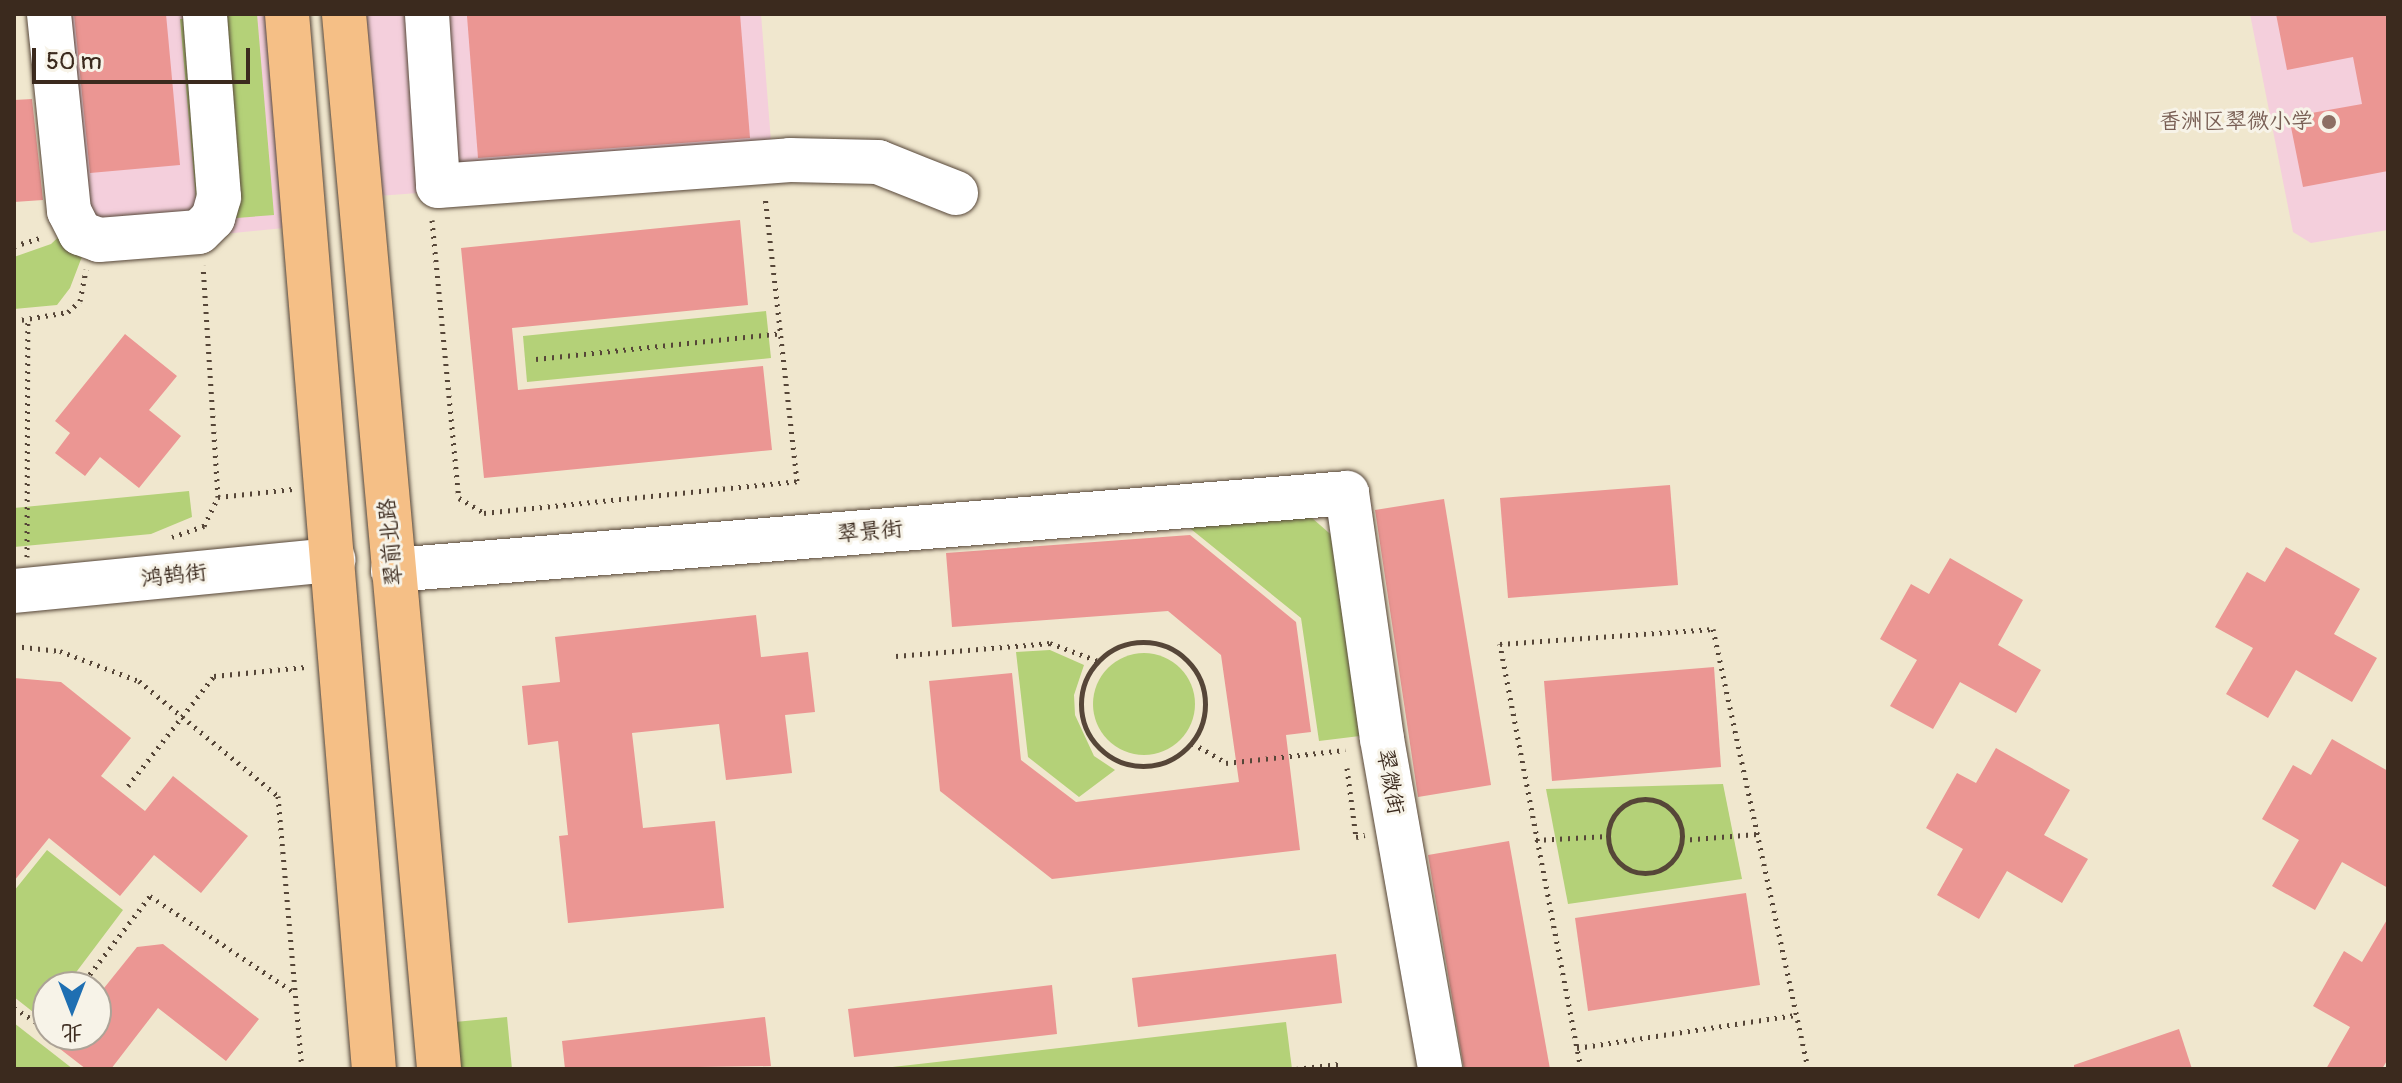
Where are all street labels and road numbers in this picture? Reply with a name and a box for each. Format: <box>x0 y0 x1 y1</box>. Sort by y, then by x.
street label: 翠前北路 <box>374 497 408 587</box>
street label: 翠景街 <box>836 516 904 548</box>
street label: 鸿鹄街 <box>140 559 208 593</box>
street label: 翠微街 <box>1371 747 1409 817</box>

